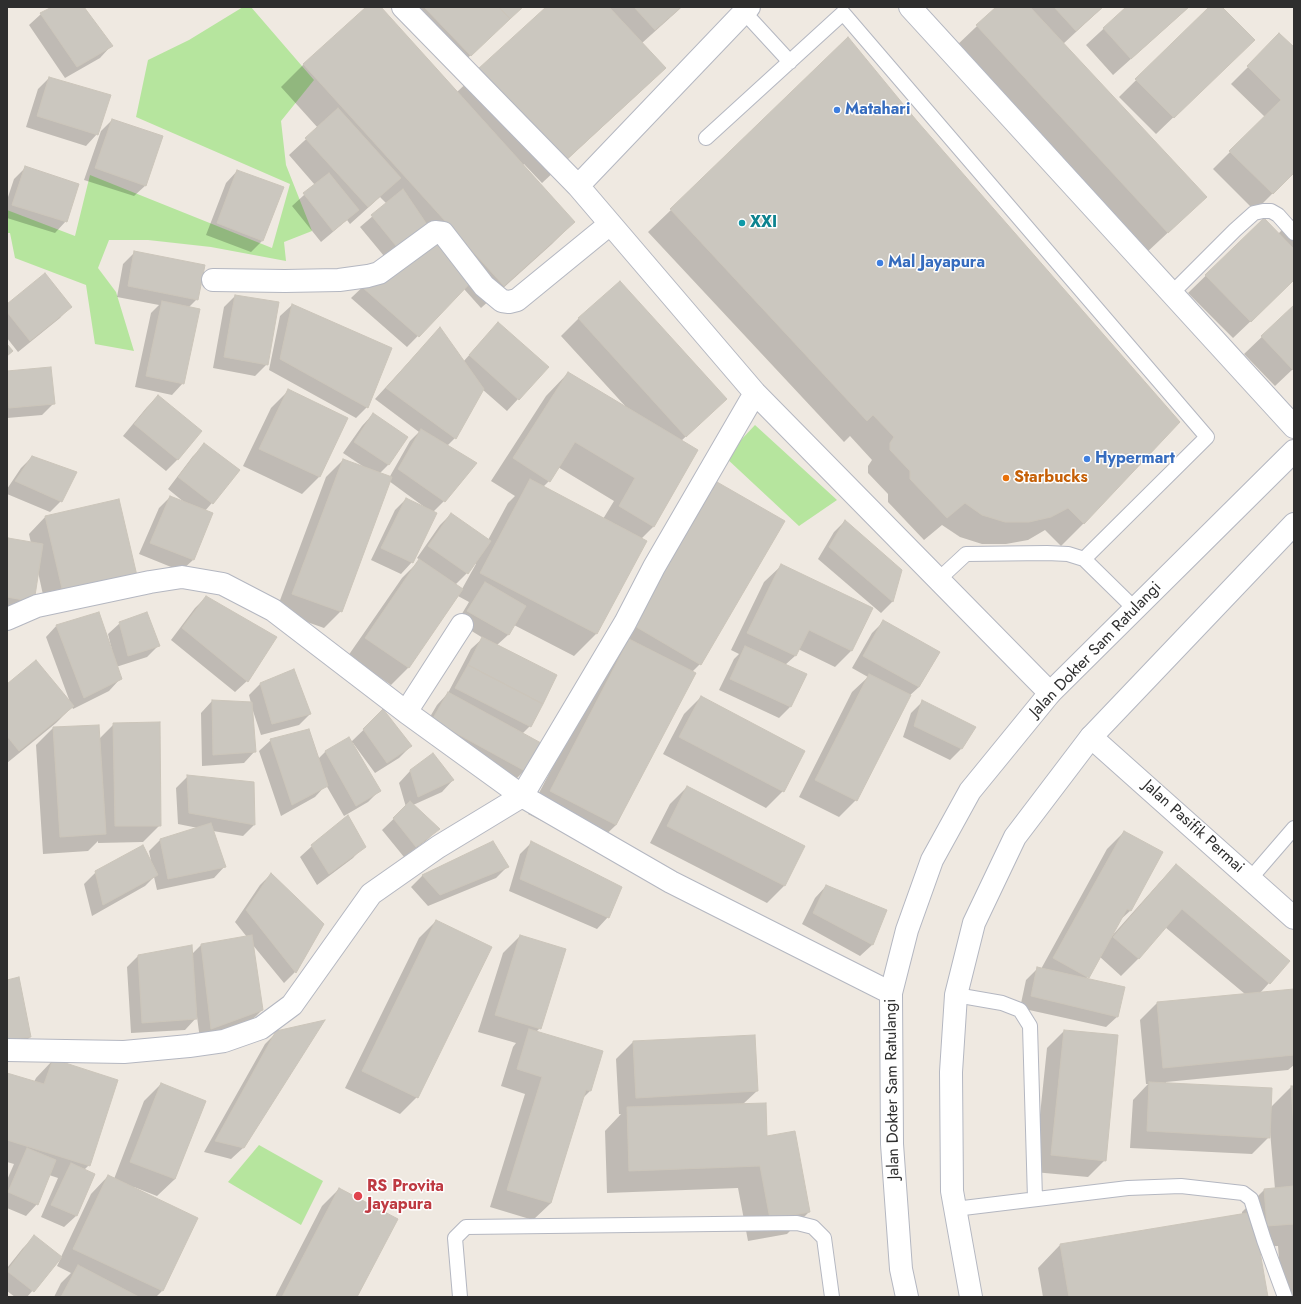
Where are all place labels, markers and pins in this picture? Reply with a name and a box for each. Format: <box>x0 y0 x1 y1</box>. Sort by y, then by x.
place label: Matahari <box>845 100 910 120</box>
marker: Matahari <box>832 105 842 115</box>
place label: XXI <box>750 213 777 233</box>
marker: XXI <box>737 218 747 228</box>
place label: Mal Jayapura <box>888 253 985 273</box>
marker: Mal Jayapura <box>875 258 885 268</box>
place label: Hypermart <box>1095 449 1175 469</box>
marker: Hypermart <box>1082 454 1092 464</box>
place label: Starbucks <box>1014 468 1088 488</box>
marker: Starbucks <box>1001 473 1011 483</box>
place label: RS Provita Jayapura <box>367 1177 444 1215</box>
marker: RS Provita Jayapura <box>352 1190 364 1202</box>

